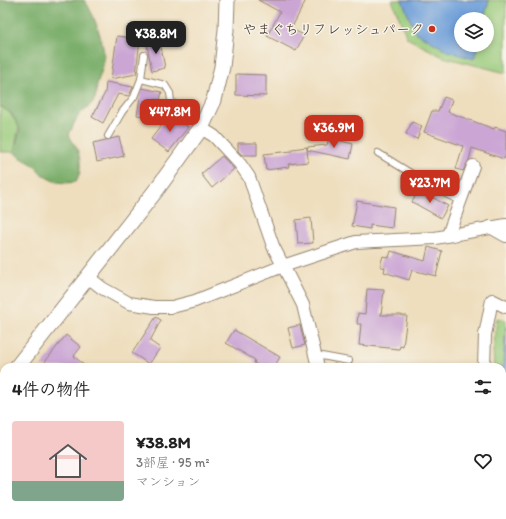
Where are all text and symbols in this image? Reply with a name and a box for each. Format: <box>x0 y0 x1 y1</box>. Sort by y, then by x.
map controls <box>454 12 494 52</box>
button: layers <box>454 12 494 52</box>
pin: ¥38.8M <box>123 21 189 55</box>
place label: やまぐちリフレッシュパーク <box>243 21 424 38</box>
marker: やまぐちリフレッシュパーク <box>427 24 437 34</box>
text: ¥38.8M <box>135 26 177 41</box>
pin: ¥47.8M <box>137 99 203 133</box>
text: ¥47.8M <box>149 104 191 119</box>
pin: ¥36.9M <box>301 115 367 149</box>
text: ¥36.9M <box>313 120 355 135</box>
pin: ¥23.7M <box>397 170 463 204</box>
text: ¥23.7M <box>409 175 451 190</box>
icon: filters <box>472 376 494 398</box>
text: 4件の物件 <box>12 379 90 399</box>
text: ¥38.8M <box>136 432 191 452</box>
icon: home <box>44 437 92 485</box>
icon: heart <box>472 450 494 472</box>
text: 3部屋 · 95 m² <box>136 455 210 470</box>
text: マンション <box>136 474 200 489</box>

